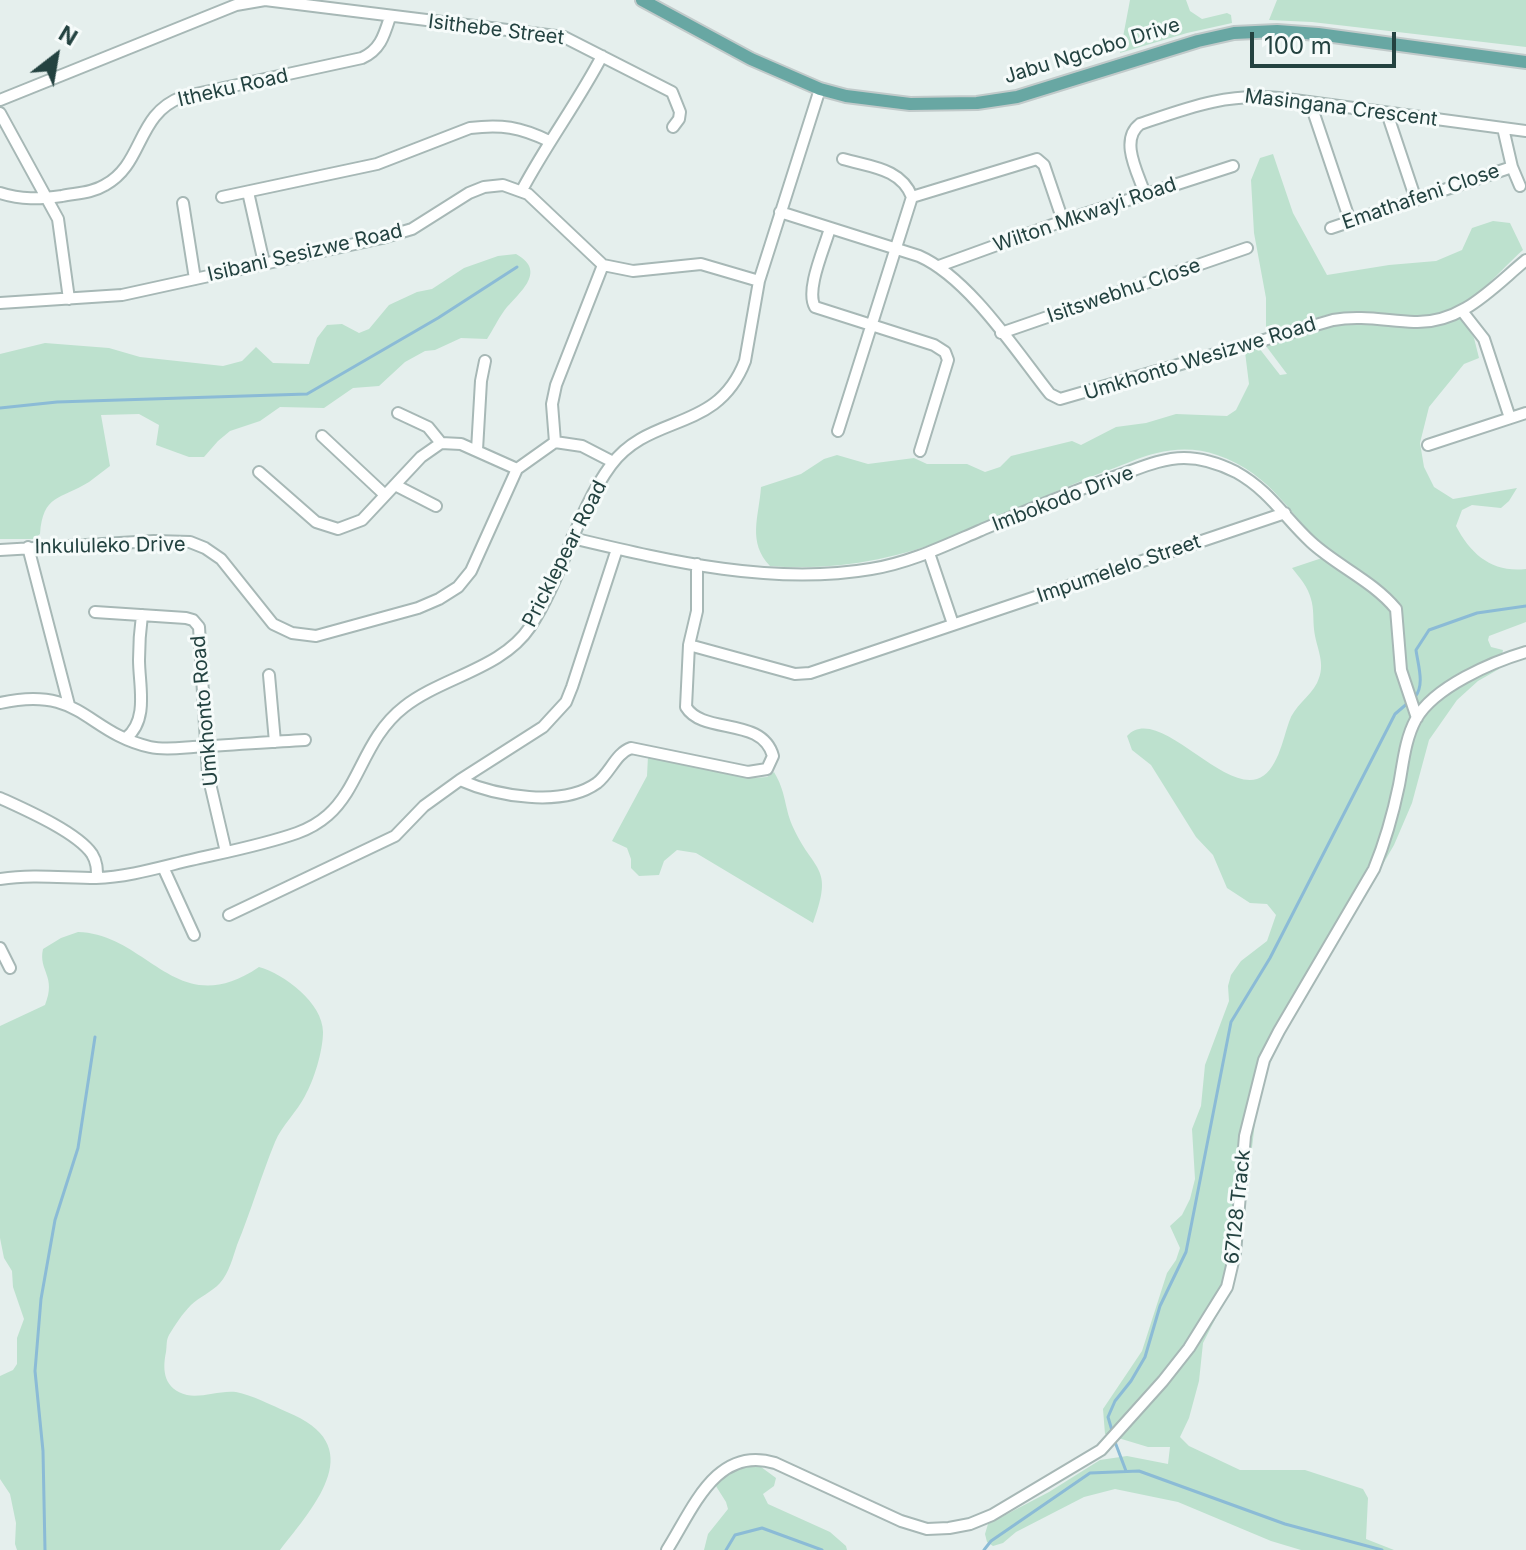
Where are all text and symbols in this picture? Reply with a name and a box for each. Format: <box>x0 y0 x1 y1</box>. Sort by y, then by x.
street label: Isithebe Street <box>427 10 565 50</box>
street label: Jabu Ngcobo Drive <box>1001 13 1183 89</box>
north arrow <box>16 16 96 96</box>
scale bar <box>1254 16 1400 66</box>
text: N <box>54 20 82 51</box>
text: 100 m <box>1264 31 1332 60</box>
street label: Itheku Road <box>176 64 290 112</box>
street label: Masingana Crescent <box>1243 84 1439 132</box>
street label: Emathafeni Close <box>1339 159 1503 235</box>
street label: Wilton Mkwayi Road <box>990 172 1180 258</box>
street label: Isibani Sesizwe Road <box>205 219 405 287</box>
street label: Isitswebhu Close <box>1044 254 1204 328</box>
street label: Umkhonto Wesizwe Road <box>1081 312 1319 406</box>
street label: Imbokodo Drive <box>989 461 1137 537</box>
street label: Pricklepear Road <box>518 477 612 631</box>
street label: Impumelelo Street <box>1034 530 1204 608</box>
street label: Inkululeko Drive <box>34 533 186 559</box>
street label: Umkhonto Road <box>186 635 224 787</box>
street label: 67128 Track <box>1220 1149 1256 1265</box>

